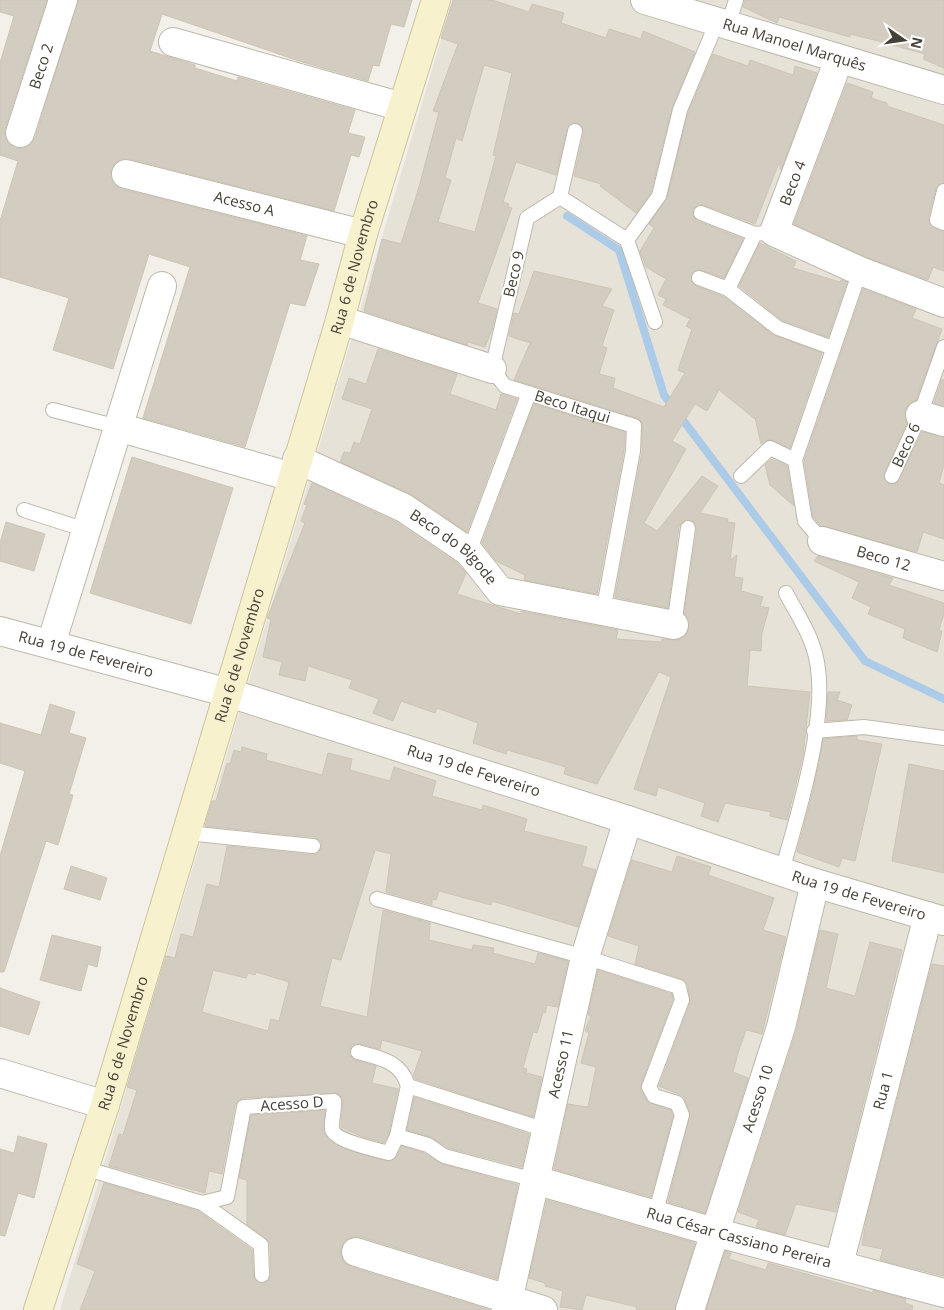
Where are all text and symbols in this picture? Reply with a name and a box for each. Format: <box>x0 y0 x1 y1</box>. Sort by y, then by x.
street label: Rua Manoel Marquês <box>720 13 869 75</box>
north arrow <box>879 15 929 65</box>
text: N <box>907 35 928 51</box>
street label: Beco 2 <box>24 41 57 91</box>
street label: Beco 4 <box>774 157 810 208</box>
street label: Acesso A <box>212 186 277 220</box>
street label: Rua 6 de Novembro <box>325 197 382 337</box>
street label: Beco 9 <box>498 249 528 299</box>
street label: Beco Itaqui <box>532 385 613 427</box>
street label: Beco 6 <box>886 419 924 470</box>
street label: Beco do Bigode <box>406 504 502 588</box>
street label: Beco 12 <box>854 540 913 575</box>
street label: Rua 6 de Novembro <box>209 586 268 725</box>
street label: Rua 19 de Fevereiro <box>16 625 156 681</box>
street label: Rua 19 de Fevereiro <box>405 739 543 801</box>
street label: Rua 19 de Fevereiro <box>790 865 929 924</box>
street label: Rua 6 de Novembro <box>93 974 152 1113</box>
street label: Acesso 11 <box>543 1028 577 1100</box>
street label: Acesso 10 <box>737 1062 777 1135</box>
street label: Rua 1 <box>868 1069 897 1112</box>
street label: Acesso D <box>260 1091 324 1115</box>
street label: Rua César Cassiano Pereira <box>644 1202 834 1272</box>

